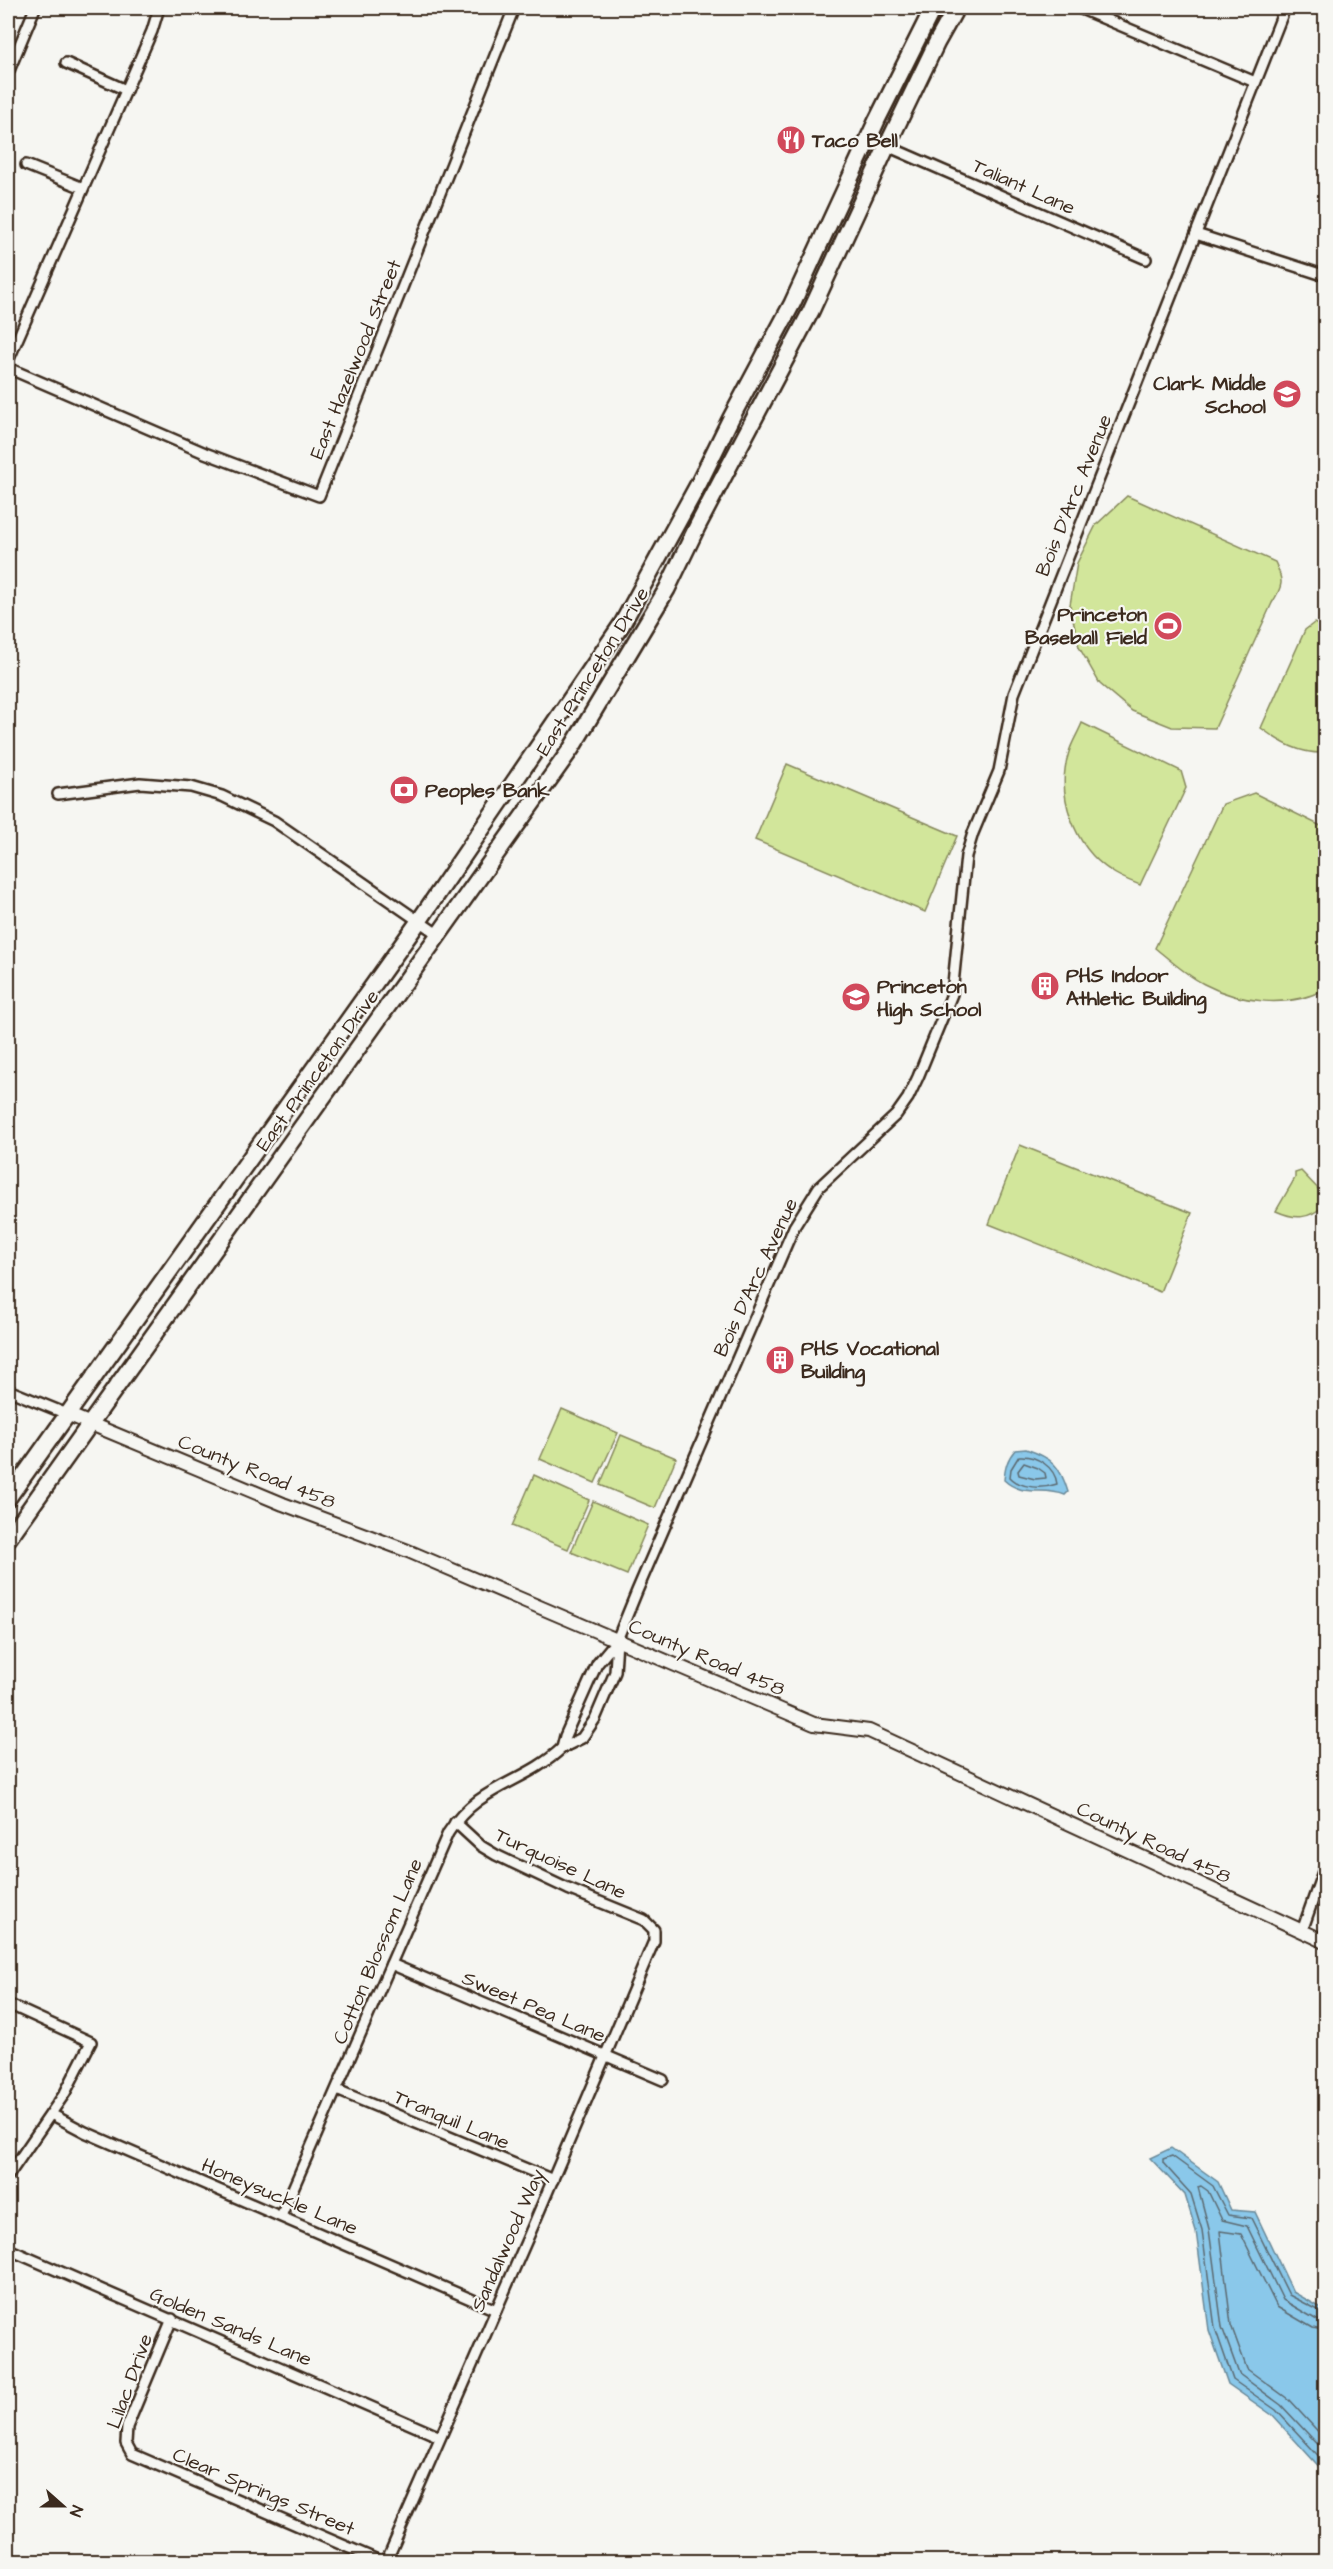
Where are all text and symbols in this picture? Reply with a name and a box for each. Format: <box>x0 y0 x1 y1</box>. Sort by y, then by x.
restaurant icon: Taco Bell <box>775 124 807 156</box>
place label: Taco Bell <box>811 127 898 155</box>
street label: Taliant Lane <box>968 152 1080 222</box>
street label: East Hazelwood Street <box>303 255 409 463</box>
place label: Clark Middle School <box>1153 370 1266 421</box>
school or university icon: Clark Middle School <box>1271 378 1303 410</box>
street label: Bois D'Arc Avenue <box>1029 410 1119 580</box>
street label: East Princeton Drive <box>530 582 656 761</box>
place label: Princeton Baseball Field <box>1025 601 1148 652</box>
sports icon: Princeton Baseball Field <box>1152 610 1184 642</box>
bank icon: Peoples Bank <box>388 774 420 806</box>
place label: Peoples Bank <box>425 777 550 805</box>
place label: PHS Indoor Athletic Building <box>1066 962 1207 1014</box>
building icon: PHS Indoor Athletic Building <box>1029 970 1061 1002</box>
place label: Princeton High School <box>877 973 981 1025</box>
school or university icon: Princeton High School <box>840 981 872 1013</box>
street label: East Princeton Drive <box>249 984 386 1157</box>
street label: Bois D'Arc Avenue <box>707 1193 805 1361</box>
place label: PHS Vocational Building <box>801 1335 939 1387</box>
building icon: PHS Vocational Building <box>764 1344 796 1376</box>
street label: County Road 458 <box>173 1428 339 1517</box>
street label: County Road 458 <box>624 1612 789 1704</box>
street label: County Road 458 <box>1071 1795 1235 1892</box>
street label: Turquoise Lane <box>490 1821 631 1907</box>
street label: Cotton Blossom Lane <box>326 1854 430 2049</box>
street label: Sweet Pea Lane <box>458 1964 610 2050</box>
street label: Tranquil Lane <box>389 2083 514 2157</box>
street label: Honeysuckle Lane <box>197 2151 362 2243</box>
street label: Sandalwood Way <box>464 2165 553 2317</box>
street label: Golden Sands Lane <box>145 2280 316 2374</box>
street label: Lilac Drive <box>100 2330 160 2433</box>
street label: Clear Springs Street <box>168 2441 359 2544</box>
north arrow <box>33 2476 93 2536</box>
text: N <box>64 2502 88 2520</box>

